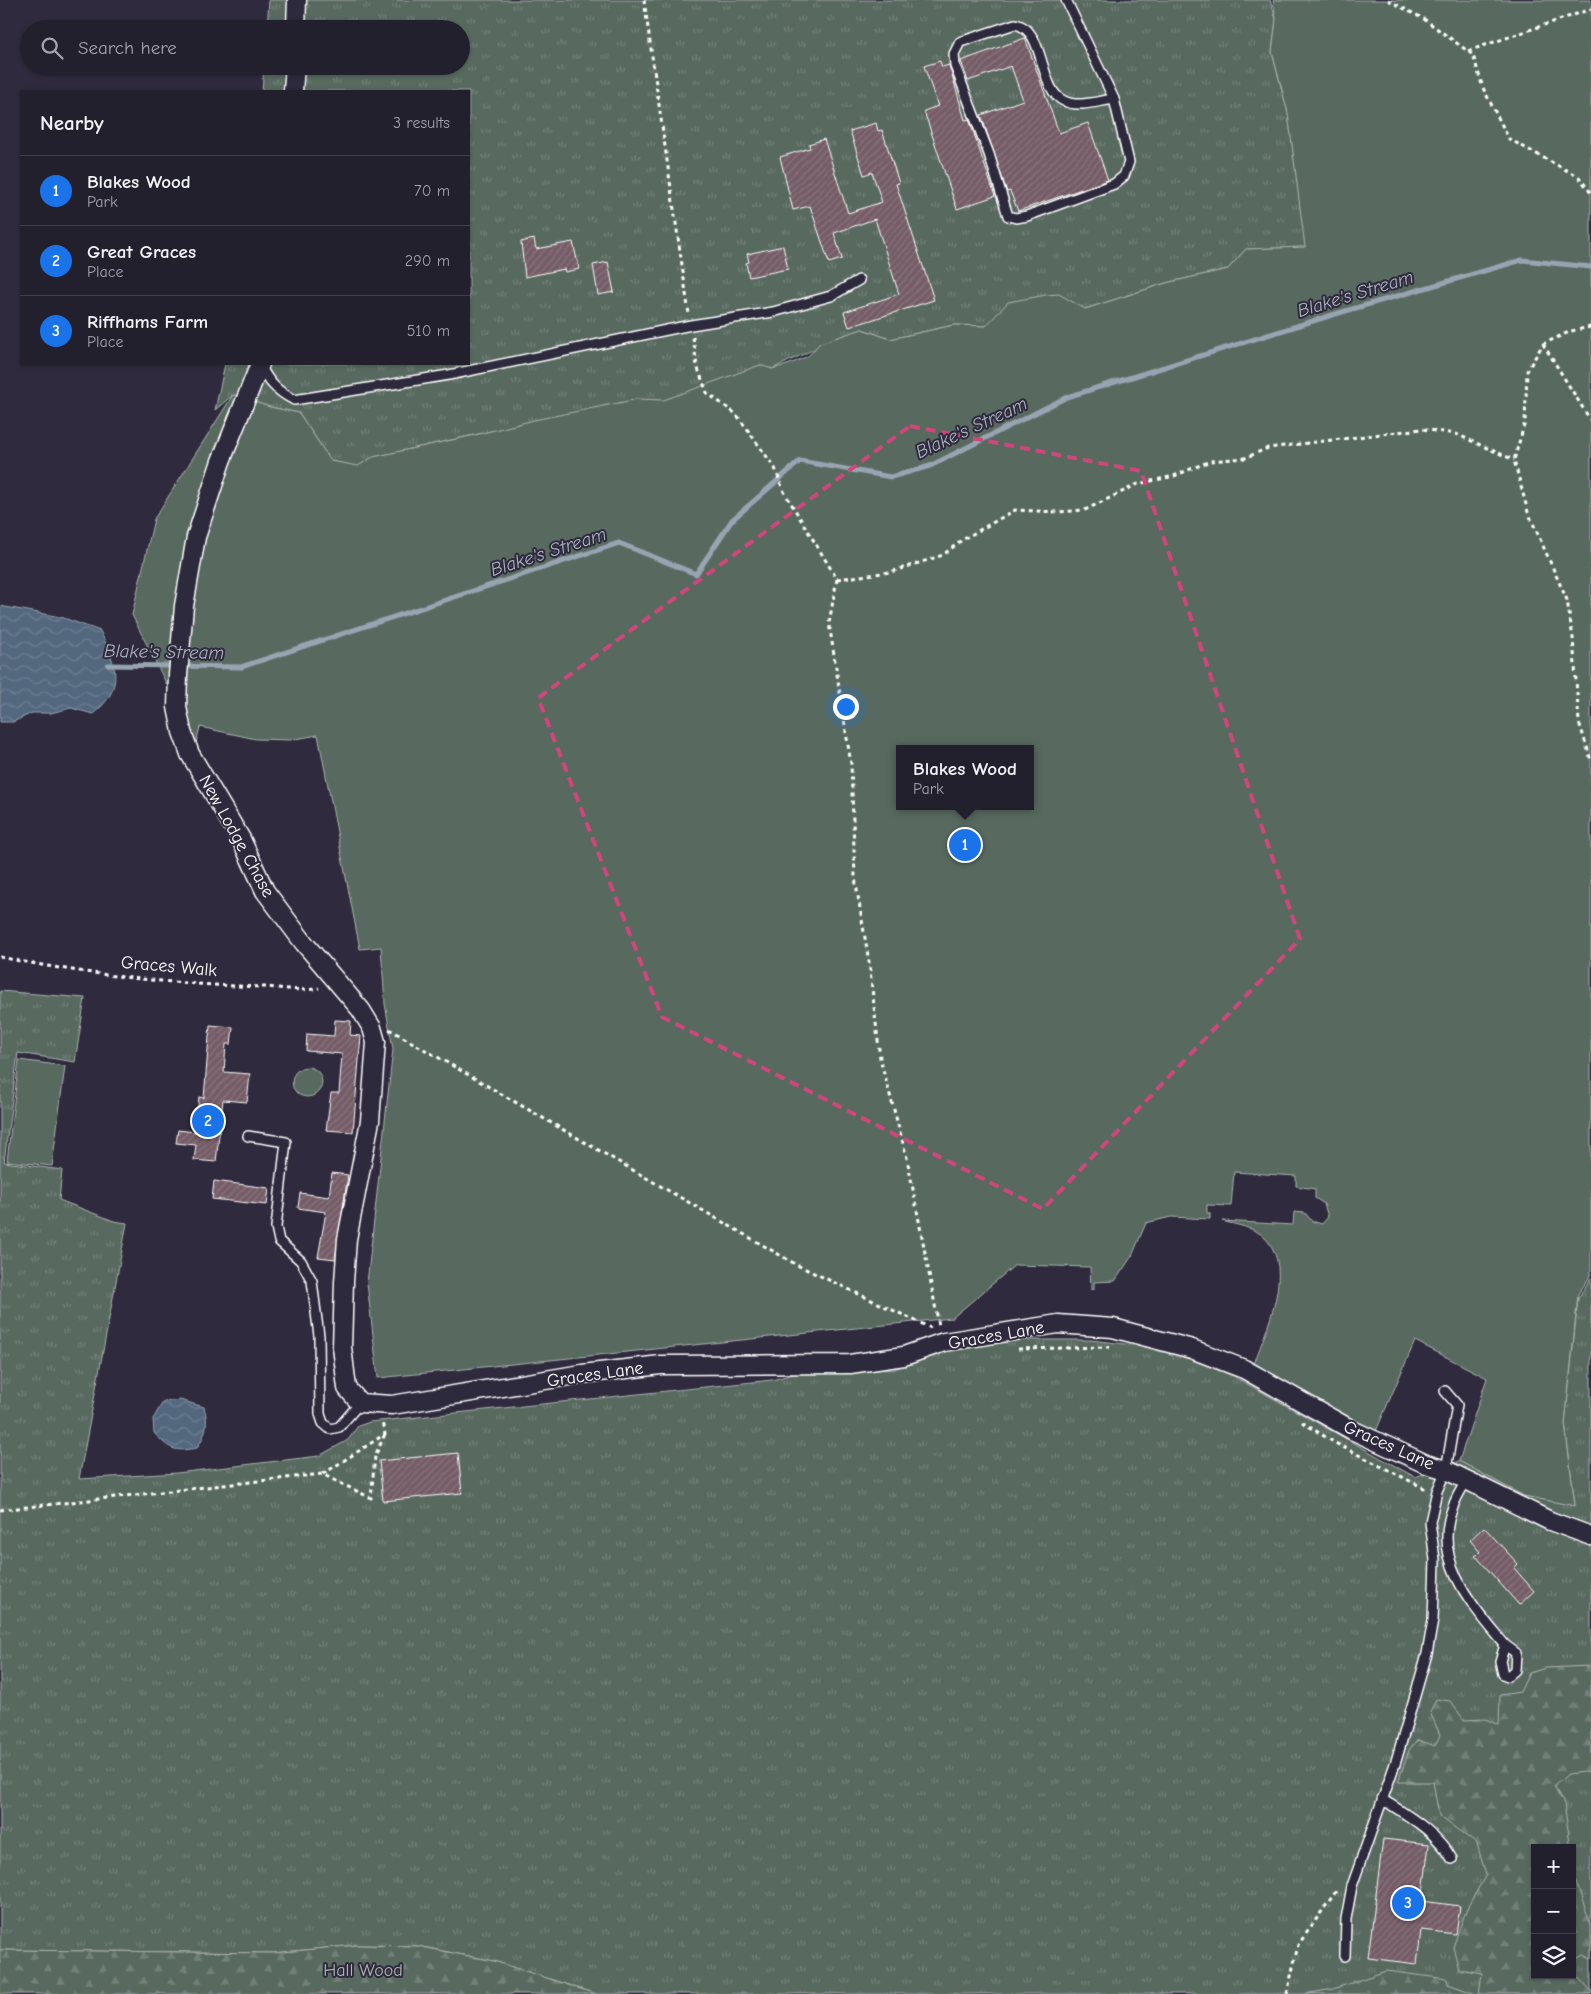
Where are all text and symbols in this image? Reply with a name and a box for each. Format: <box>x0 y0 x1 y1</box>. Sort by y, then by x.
search box <box>20 20 470 75</box>
icon: search <box>38 34 66 62</box>
text: Search here <box>78 37 177 59</box>
text: Nearby <box>40 111 104 135</box>
text: 3 results <box>393 114 450 132</box>
text: Blakes Wood <box>87 171 191 193</box>
text: 1 <box>53 182 59 200</box>
text: 70 m <box>414 182 450 200</box>
text: Park <box>87 193 118 211</box>
text: Great Graces <box>87 241 196 263</box>
text: 2 <box>52 252 60 270</box>
text: 290 m <box>405 252 450 270</box>
text: Place <box>87 263 123 281</box>
water label: Blake's Stream <box>1294 266 1416 322</box>
text: Riffhams Farm <box>87 311 208 333</box>
text: 3 <box>52 322 60 340</box>
text: 510 m <box>407 322 450 340</box>
text: Place <box>87 333 123 351</box>
water label: Blake's Stream <box>912 392 1031 463</box>
water label: Blake's Stream <box>488 523 609 581</box>
water label: Blake's Stream <box>104 640 224 664</box>
your location <box>833 694 859 720</box>
popup <box>896 745 1034 810</box>
text: Blakes Wood <box>913 758 1017 780</box>
street label: New Lodge Chase <box>194 772 279 901</box>
text: Park <box>913 780 944 798</box>
pin: 1 <box>949 826 981 864</box>
street label: Graces Walk <box>120 952 218 981</box>
pin: 2 <box>192 1102 224 1140</box>
street label: Graces Lane <box>946 1317 1046 1354</box>
street label: Graces Lane <box>546 1357 645 1392</box>
street label: Graces Lane <box>1340 1416 1437 1475</box>
map controls <box>1531 1844 1576 1979</box>
button: + <box>1531 1844 1576 1889</box>
pin: 3 <box>1392 1884 1424 1922</box>
button: − <box>1531 1889 1576 1934</box>
button: layers <box>1531 1934 1576 1979</box>
park label: Hall Wood <box>323 1960 403 1981</box>

